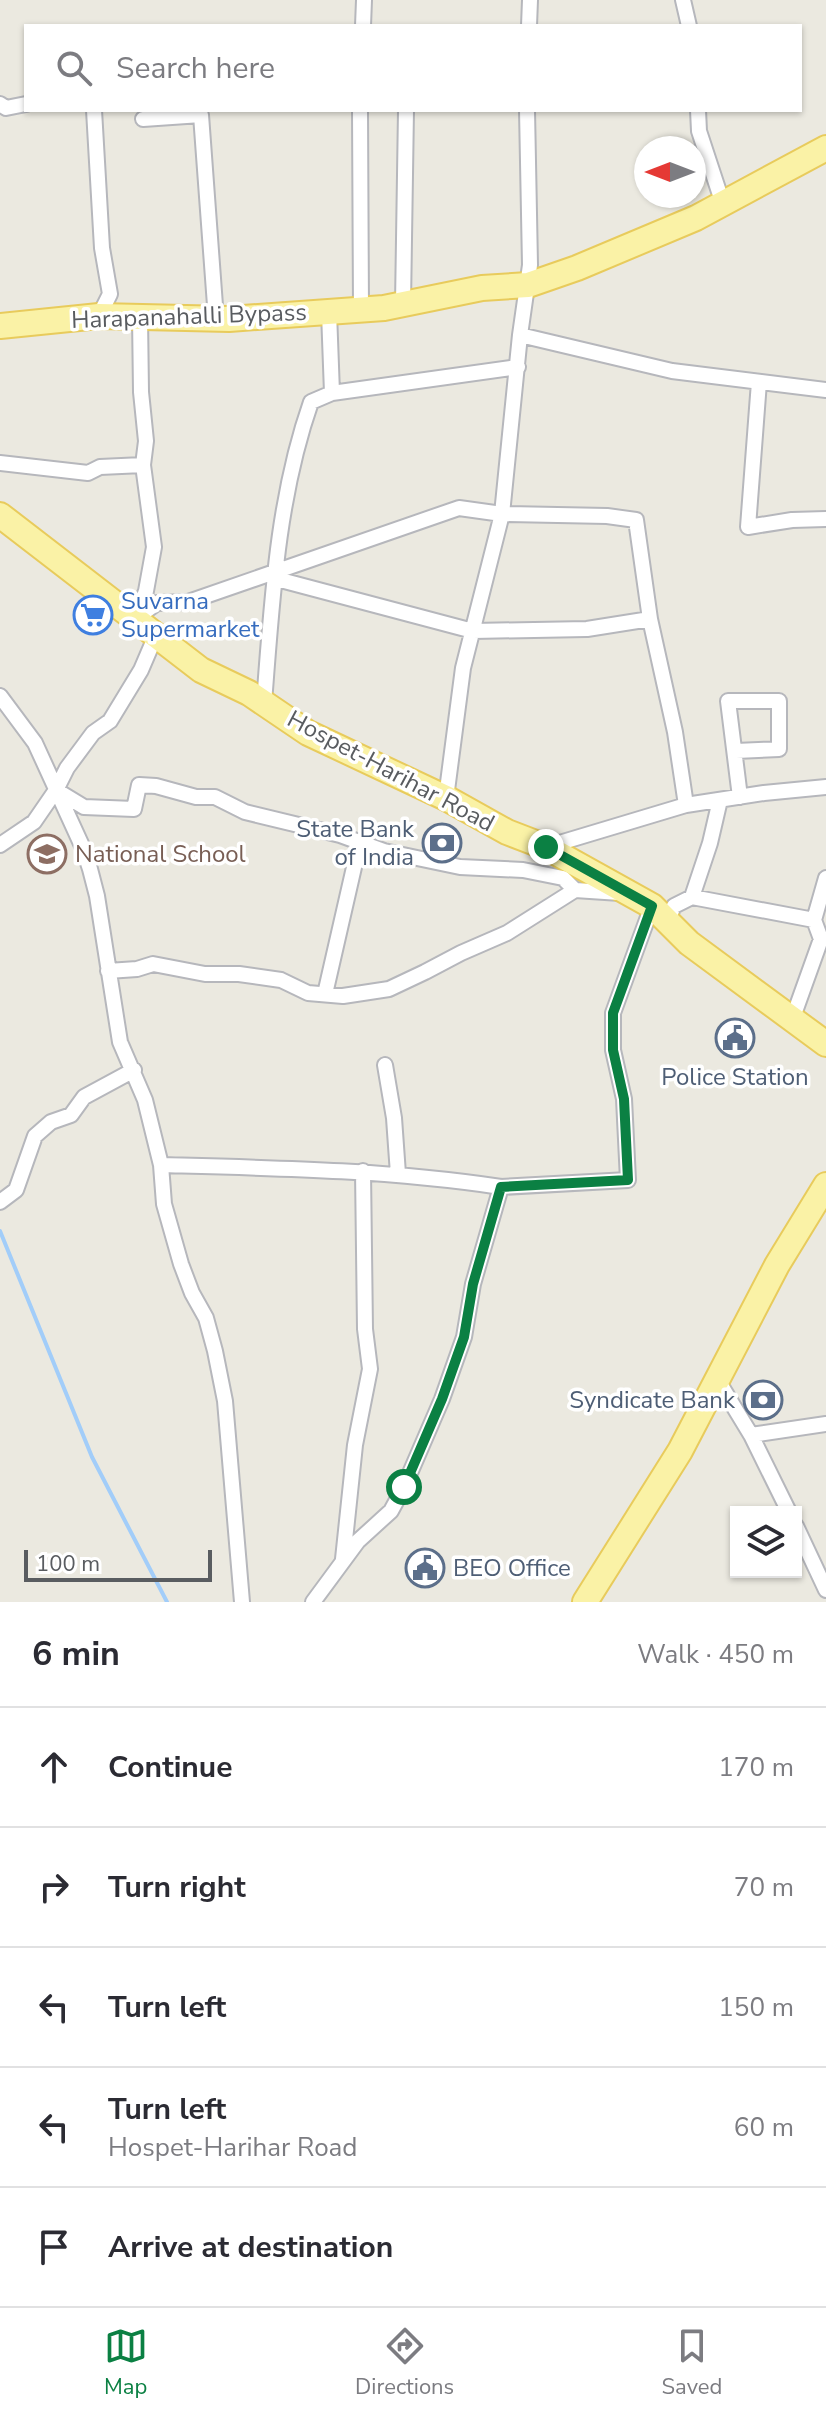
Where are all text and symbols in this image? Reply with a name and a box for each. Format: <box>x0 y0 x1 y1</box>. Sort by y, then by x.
search box <box>24 24 802 112</box>
icon: search <box>52 46 96 90</box>
text: Search here <box>116 48 275 89</box>
north arrow <box>634 136 706 208</box>
street label: Harapanahalli Bypass <box>71 296 307 336</box>
place label: Suvarna Supermarket <box>121 585 260 645</box>
supermarket icon: Suvarna Supermarket <box>72 594 114 636</box>
street label: Hospet-Harihar Road <box>282 703 500 839</box>
place label: State Bank of India <box>296 813 415 873</box>
bank icon: State Bank of India <box>421 822 463 864</box>
route end <box>528 829 564 865</box>
school or university icon: National School <box>26 833 68 875</box>
place label: National School <box>75 838 246 870</box>
public building icon: Police Station <box>714 1017 756 1059</box>
place label: Police Station <box>661 1061 809 1093</box>
bank icon: Syndicate Bank <box>742 1379 784 1421</box>
place label: Syndicate Bank <box>569 1384 736 1416</box>
route start <box>386 1469 422 1505</box>
map controls <box>730 1506 802 1578</box>
button: layers <box>730 1506 802 1578</box>
scale bar <box>24 1546 212 1582</box>
public building icon: BEO Office <box>404 1547 446 1589</box>
text: 100 m <box>36 1549 100 1579</box>
place label: BEO Office <box>453 1552 571 1584</box>
text: 6 min <box>32 1631 120 1677</box>
text: Walk · 450 m <box>637 1637 794 1672</box>
icon: ahead <box>32 1745 76 1789</box>
text: Continue <box>108 1747 233 1788</box>
text: 170 m <box>718 1750 794 1785</box>
icon: right <box>32 1865 76 1909</box>
text: Turn right <box>108 1867 246 1908</box>
text: 70 m <box>734 1870 794 1905</box>
icon: left <box>32 1985 76 2029</box>
text: Turn left <box>108 1987 226 2028</box>
text: 150 m <box>718 1990 794 2025</box>
text: Turn left <box>108 2089 226 2130</box>
icon: left <box>32 2105 76 2149</box>
text: 60 m <box>734 2110 794 2145</box>
text: Hospet-Harihar Road <box>108 2130 358 2165</box>
icon: arrive <box>32 2225 76 2269</box>
text: Arrive at destination <box>108 2227 393 2268</box>
tab: Map <box>104 2324 148 2402</box>
tab: Directions <box>355 2324 454 2402</box>
tab: Saved <box>662 2324 722 2402</box>

